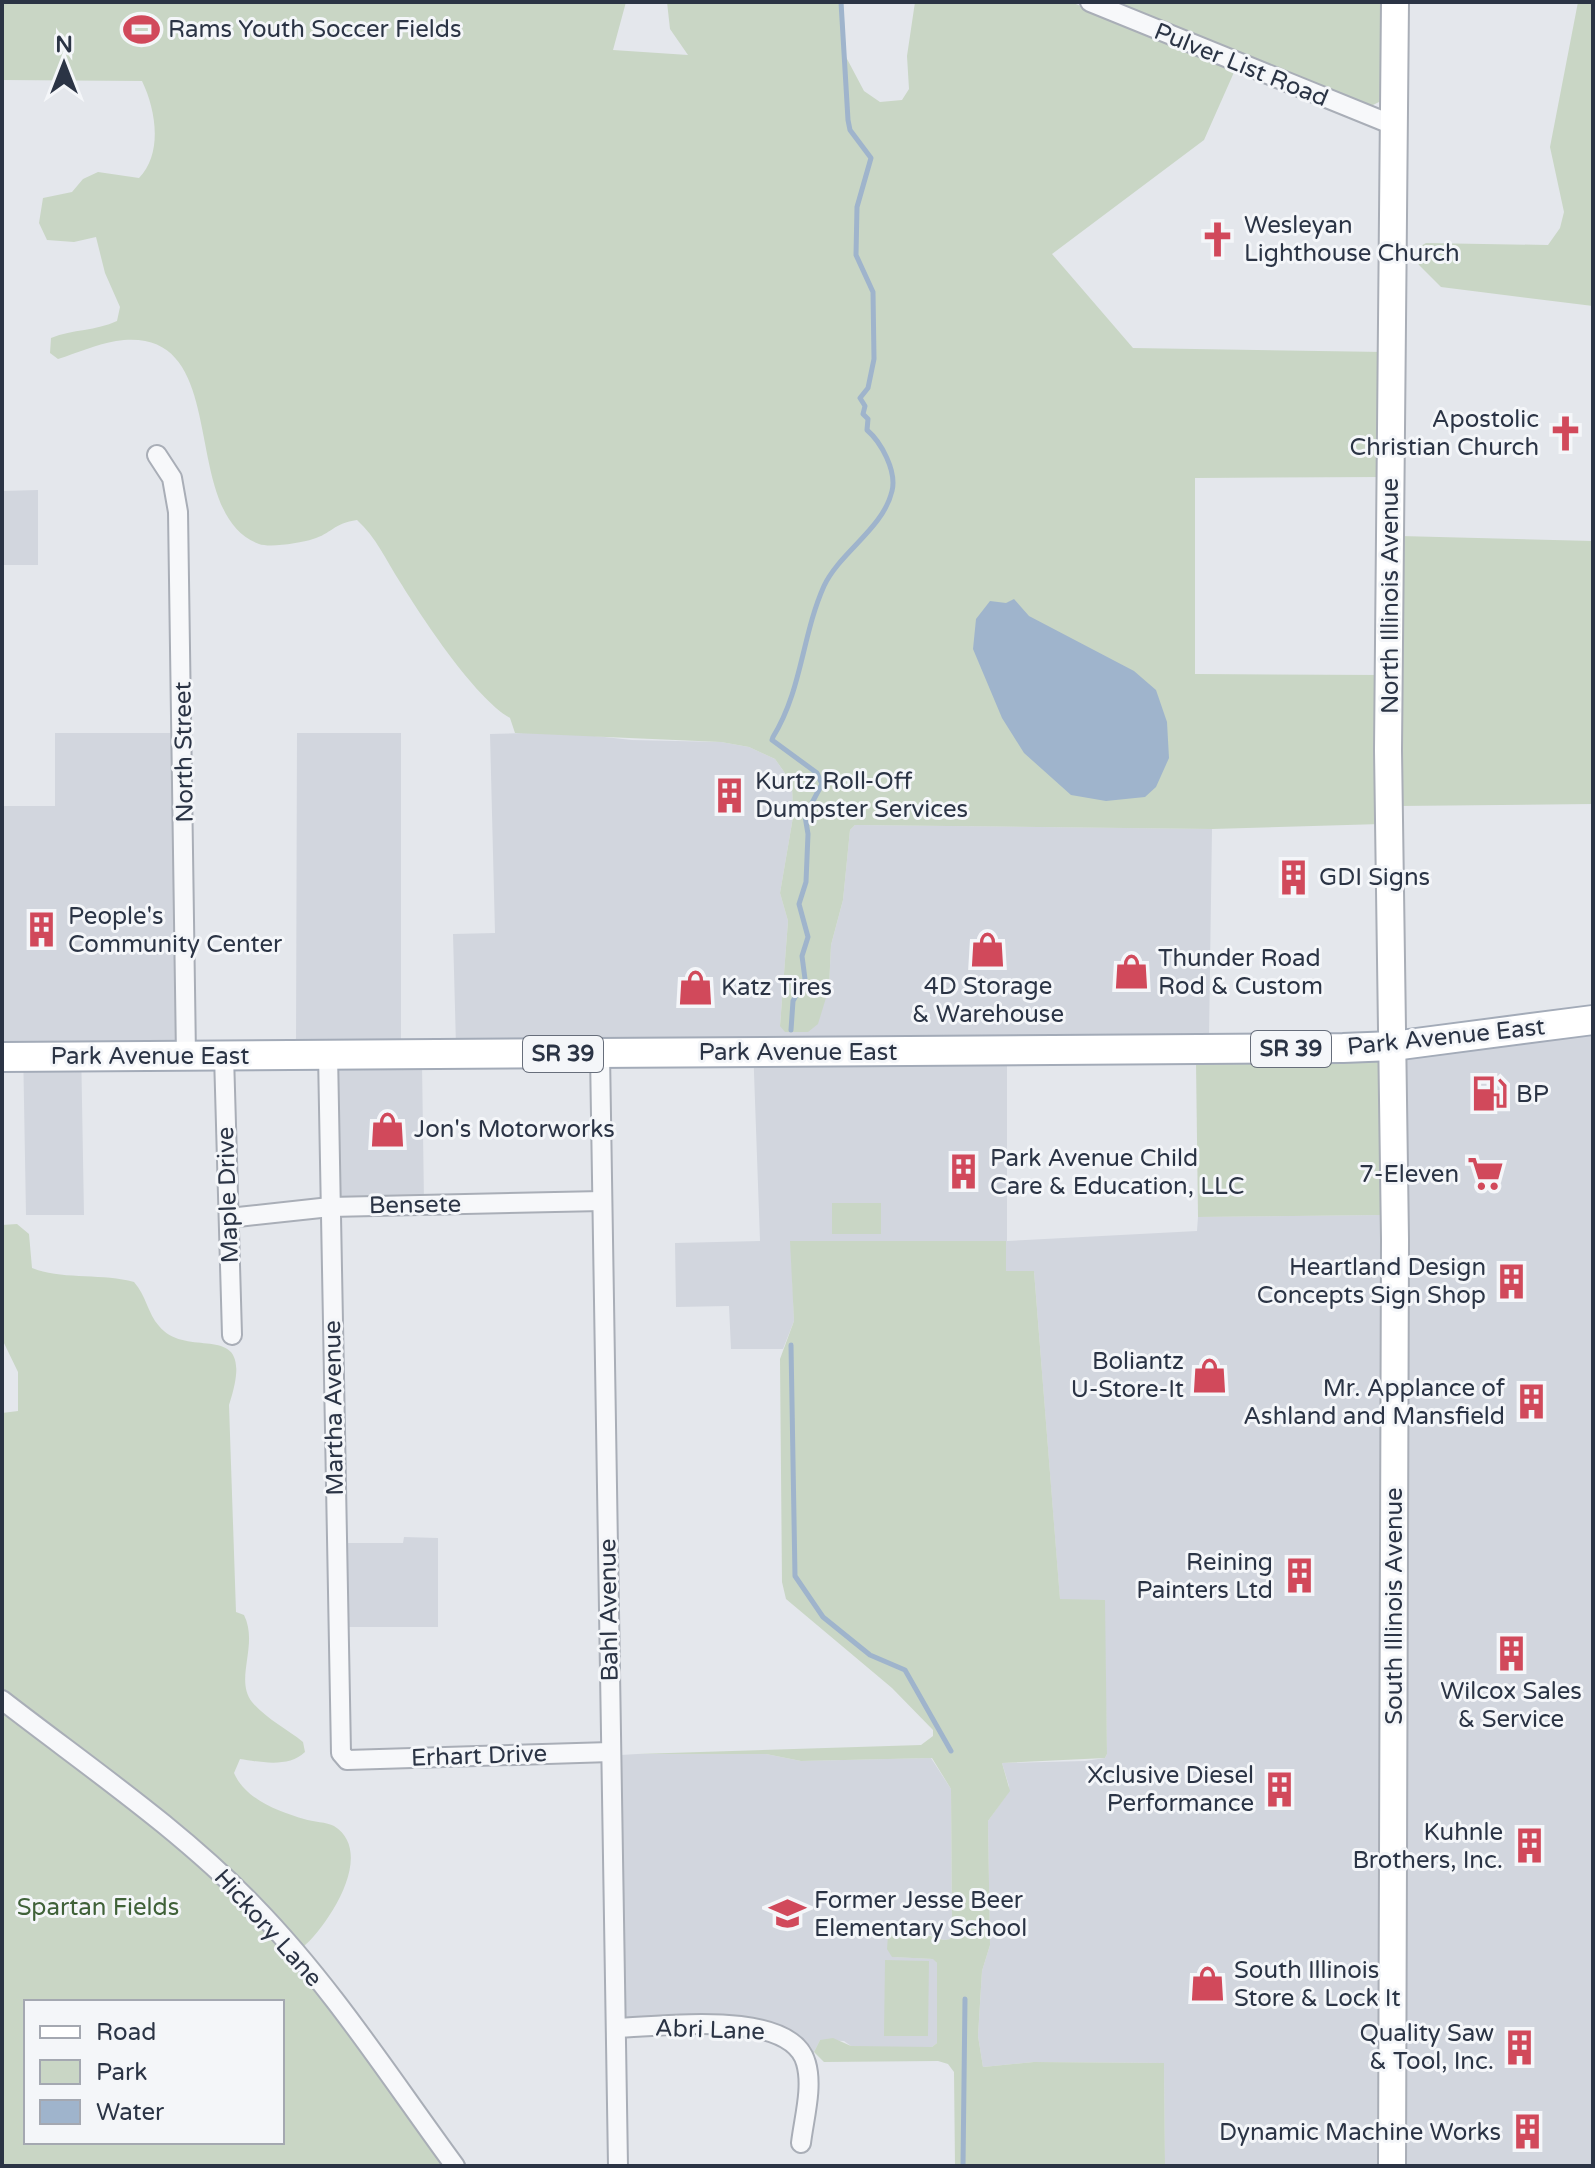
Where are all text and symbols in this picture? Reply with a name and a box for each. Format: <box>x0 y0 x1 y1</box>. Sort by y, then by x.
sports icon: Rams Youth Soccer Fields <box>123 10 161 48</box>
place label: Rams Youth Soccer Fields <box>168 15 461 44</box>
street label: Pulver List Road <box>1150 17 1332 113</box>
north arrow <box>24 24 104 104</box>
text: N <box>55 32 73 58</box>
place label: Wesleyan Lighthouse Church <box>1244 211 1460 268</box>
church icon: Wesleyan Lighthouse Church <box>1199 220 1237 258</box>
place label: Apostolic Christian Church <box>1350 405 1539 462</box>
church icon: Apostolic Christian Church <box>1546 414 1584 452</box>
street label: North Illinois Avenue <box>1376 478 1405 714</box>
street label: North Street <box>168 681 200 823</box>
place label: Kurtz Roll-Off Dumpster Services <box>755 767 968 824</box>
building icon: Kurtz Roll-Off Dumpster Services <box>710 776 748 814</box>
building icon: GDI Signs <box>1274 858 1312 896</box>
place label: GDI Signs <box>1319 863 1430 892</box>
place label: People's Community Center <box>68 902 283 959</box>
building icon: People's Community Center <box>23 911 61 949</box>
shop icon: 4D Storage & Warehouse <box>969 930 1007 968</box>
place label: Thunder Road Rod & Custom <box>1158 944 1323 1001</box>
shop icon: Thunder Road Rod & Custom <box>1113 953 1151 991</box>
shop icon: Katz Tires <box>676 968 714 1006</box>
place label: 4D Storage & Warehouse <box>912 972 1064 1029</box>
place label: Katz Tires <box>721 973 832 1002</box>
street label: Park Avenue East <box>1346 1012 1546 1062</box>
road number: SR 39 <box>1251 1031 1331 1067</box>
road number: SR 39 <box>523 1036 603 1072</box>
street label: Park Avenue East <box>699 1038 897 1067</box>
street label: Park Avenue East <box>51 1042 249 1071</box>
fuel station icon: BP <box>1471 1075 1509 1113</box>
place label: BP <box>1516 1080 1549 1109</box>
shop icon: Jon's Motorworks <box>369 1110 407 1148</box>
place label: Jon's Motorworks <box>414 1115 615 1144</box>
street label: Maple Drive <box>211 1126 245 1264</box>
place label: Park Avenue Child Care & Education, LLC <box>990 1144 1245 1201</box>
building icon: Park Avenue Child Care & Education, LLC <box>945 1153 983 1191</box>
supermarket icon: 7-Eleven <box>1466 1155 1504 1193</box>
place label: 7-Eleven <box>1359 1160 1459 1189</box>
street label: Bensete <box>369 1190 461 1220</box>
place label: Heartland Design Concepts Sign Shop <box>1257 1253 1486 1310</box>
building icon: Heartland Design Concepts Sign Shop <box>1493 1262 1531 1300</box>
street label: Martha Avenue <box>318 1320 350 1496</box>
place label: Boliantz U-Store-It <box>1071 1347 1184 1404</box>
shop icon: Boliantz U-Store-It <box>1191 1356 1229 1394</box>
place label: Mr. Applance of Ashland and Mansfield <box>1243 1374 1506 1431</box>
building icon: Mr. Applance of Ashland and Mansfield <box>1512 1383 1550 1421</box>
street label: South Illinois Avenue <box>1380 1487 1409 1725</box>
street label: Bahl Avenue <box>593 1538 625 1682</box>
place label: Reining Painters Ltd <box>1136 1548 1273 1605</box>
building icon: Reining Painters Ltd <box>1280 1557 1318 1595</box>
building icon: Wilcox Sales & Service <box>1492 1635 1530 1673</box>
place label: Wilcox Sales & Service <box>1440 1677 1582 1734</box>
street label: Erhart Drive <box>410 1739 548 1773</box>
place label: Xclusive Diesel Performance <box>1087 1761 1254 1818</box>
building icon: Xclusive Diesel Performance <box>1261 1770 1299 1808</box>
place label: Kuhnle Brothers, Inc. <box>1352 1818 1503 1875</box>
building icon: Kuhnle Brothers, Inc. <box>1510 1827 1548 1865</box>
street label: Hickory Lane <box>208 1863 328 1993</box>
place label: Former Jesse Beer Elementary School <box>814 1886 1027 1943</box>
park label: Spartan Fields <box>17 1893 179 1922</box>
school or university icon: Former Jesse Beer Elementary School <box>769 1895 807 1933</box>
place label: South Illinois Store & Lock It <box>1234 1956 1401 2013</box>
shop icon: South Illinois Store & Lock It <box>1189 1965 1227 2003</box>
legend <box>24 2000 284 2144</box>
street label: Abri Lane <box>655 2014 765 2046</box>
text: Road <box>96 2018 156 2047</box>
place label: Quality Saw & Tool, Inc. <box>1359 2019 1494 2076</box>
building icon: Quality Saw & Tool, Inc. <box>1501 2028 1539 2066</box>
text: Park <box>96 2058 147 2087</box>
text: Water <box>96 2098 165 2127</box>
building icon: Dynamic Machine Works <box>1508 2113 1546 2151</box>
place label: Dynamic Machine Works <box>1219 2118 1501 2147</box>

